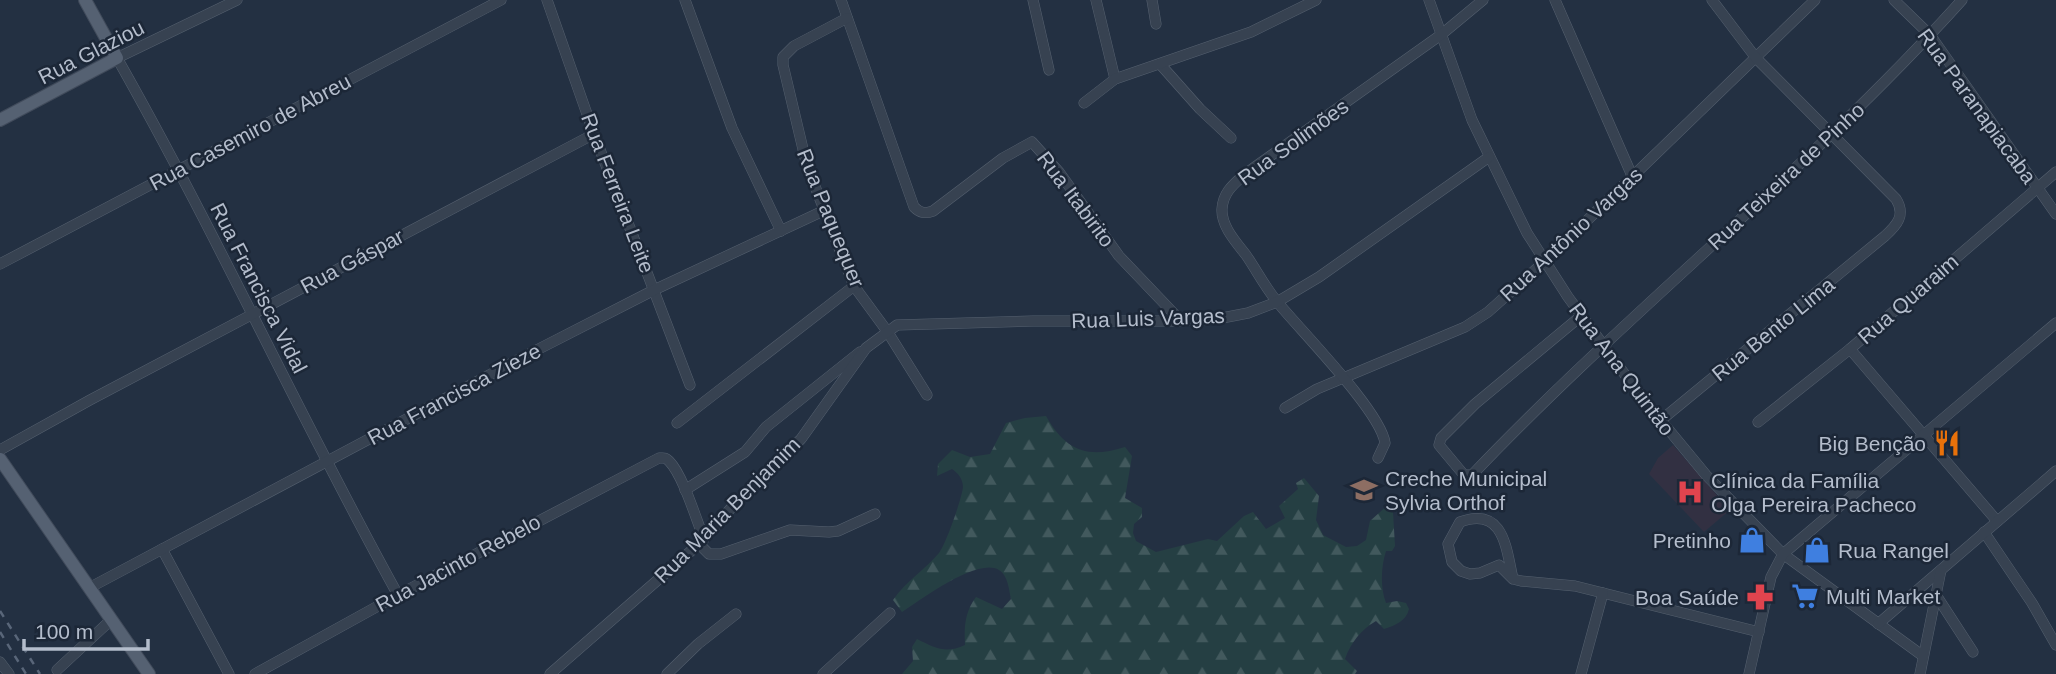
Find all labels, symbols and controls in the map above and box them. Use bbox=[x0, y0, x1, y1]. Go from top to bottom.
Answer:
street label: Rua Glaziou bbox=[34, 16, 148, 88]
street label: Rua Paranapiacaba bbox=[1913, 24, 2041, 188]
street label: Rua Casemiro de Abreu bbox=[146, 69, 354, 195]
street label: Rua Solimões bbox=[1233, 94, 1353, 190]
street label: Rua Teixeira de Pinho bbox=[1703, 98, 1869, 254]
street label: Rua Ferreira Leite bbox=[577, 110, 659, 276]
street label: Rua Paquequer bbox=[793, 145, 869, 291]
street label: Rua Itabirito bbox=[1033, 147, 1119, 251]
street label: Rua Antônio Vargas bbox=[1495, 162, 1647, 306]
street label: Rua Francisca Vidal bbox=[206, 199, 312, 377]
street label: Rua Gáspar bbox=[297, 224, 407, 298]
street label: Rua Quaraim bbox=[1853, 249, 1963, 349]
street label: Rua Bento Lima bbox=[1707, 272, 1839, 385]
street label: Rua Ana Quintão bbox=[1565, 298, 1679, 440]
street label: Rua Luis Vargas bbox=[1071, 304, 1225, 332]
street label: Rua Francisca Zieze bbox=[364, 339, 544, 449]
restaurant icon: Big Benção bbox=[1932, 428, 1962, 458]
place label: Big Benção bbox=[1819, 432, 1926, 455]
street label: Rua Maria Benjamim bbox=[650, 433, 804, 587]
place label: Creche Municipal Sylvia Orthof bbox=[1385, 467, 1547, 514]
place label: Clínica da Família Olga Pereira Pacheco bbox=[1711, 469, 1916, 516]
school or university icon: Creche Municipal Sylvia Orthof bbox=[1349, 475, 1379, 505]
hospital icon: Clínica da Família Olga Pereira Pacheco bbox=[1675, 477, 1705, 507]
street label: Rua Jacinto Rebelo bbox=[372, 510, 544, 616]
shop icon: Pretinho bbox=[1737, 525, 1767, 555]
place label: Pretinho bbox=[1653, 529, 1731, 552]
shop icon: Rua Rangel bbox=[1802, 535, 1832, 565]
place label: Rua Rangel bbox=[1838, 539, 1949, 562]
supermarket icon: Multi Market bbox=[1790, 581, 1820, 611]
pharmacy icon: Boa Saúde bbox=[1745, 582, 1775, 612]
place label: Multi Market bbox=[1826, 585, 1941, 608]
place label: Boa Saúde bbox=[1635, 586, 1739, 609]
scale bar bbox=[24, 608, 149, 652]
text: 100 m bbox=[35, 620, 93, 643]

